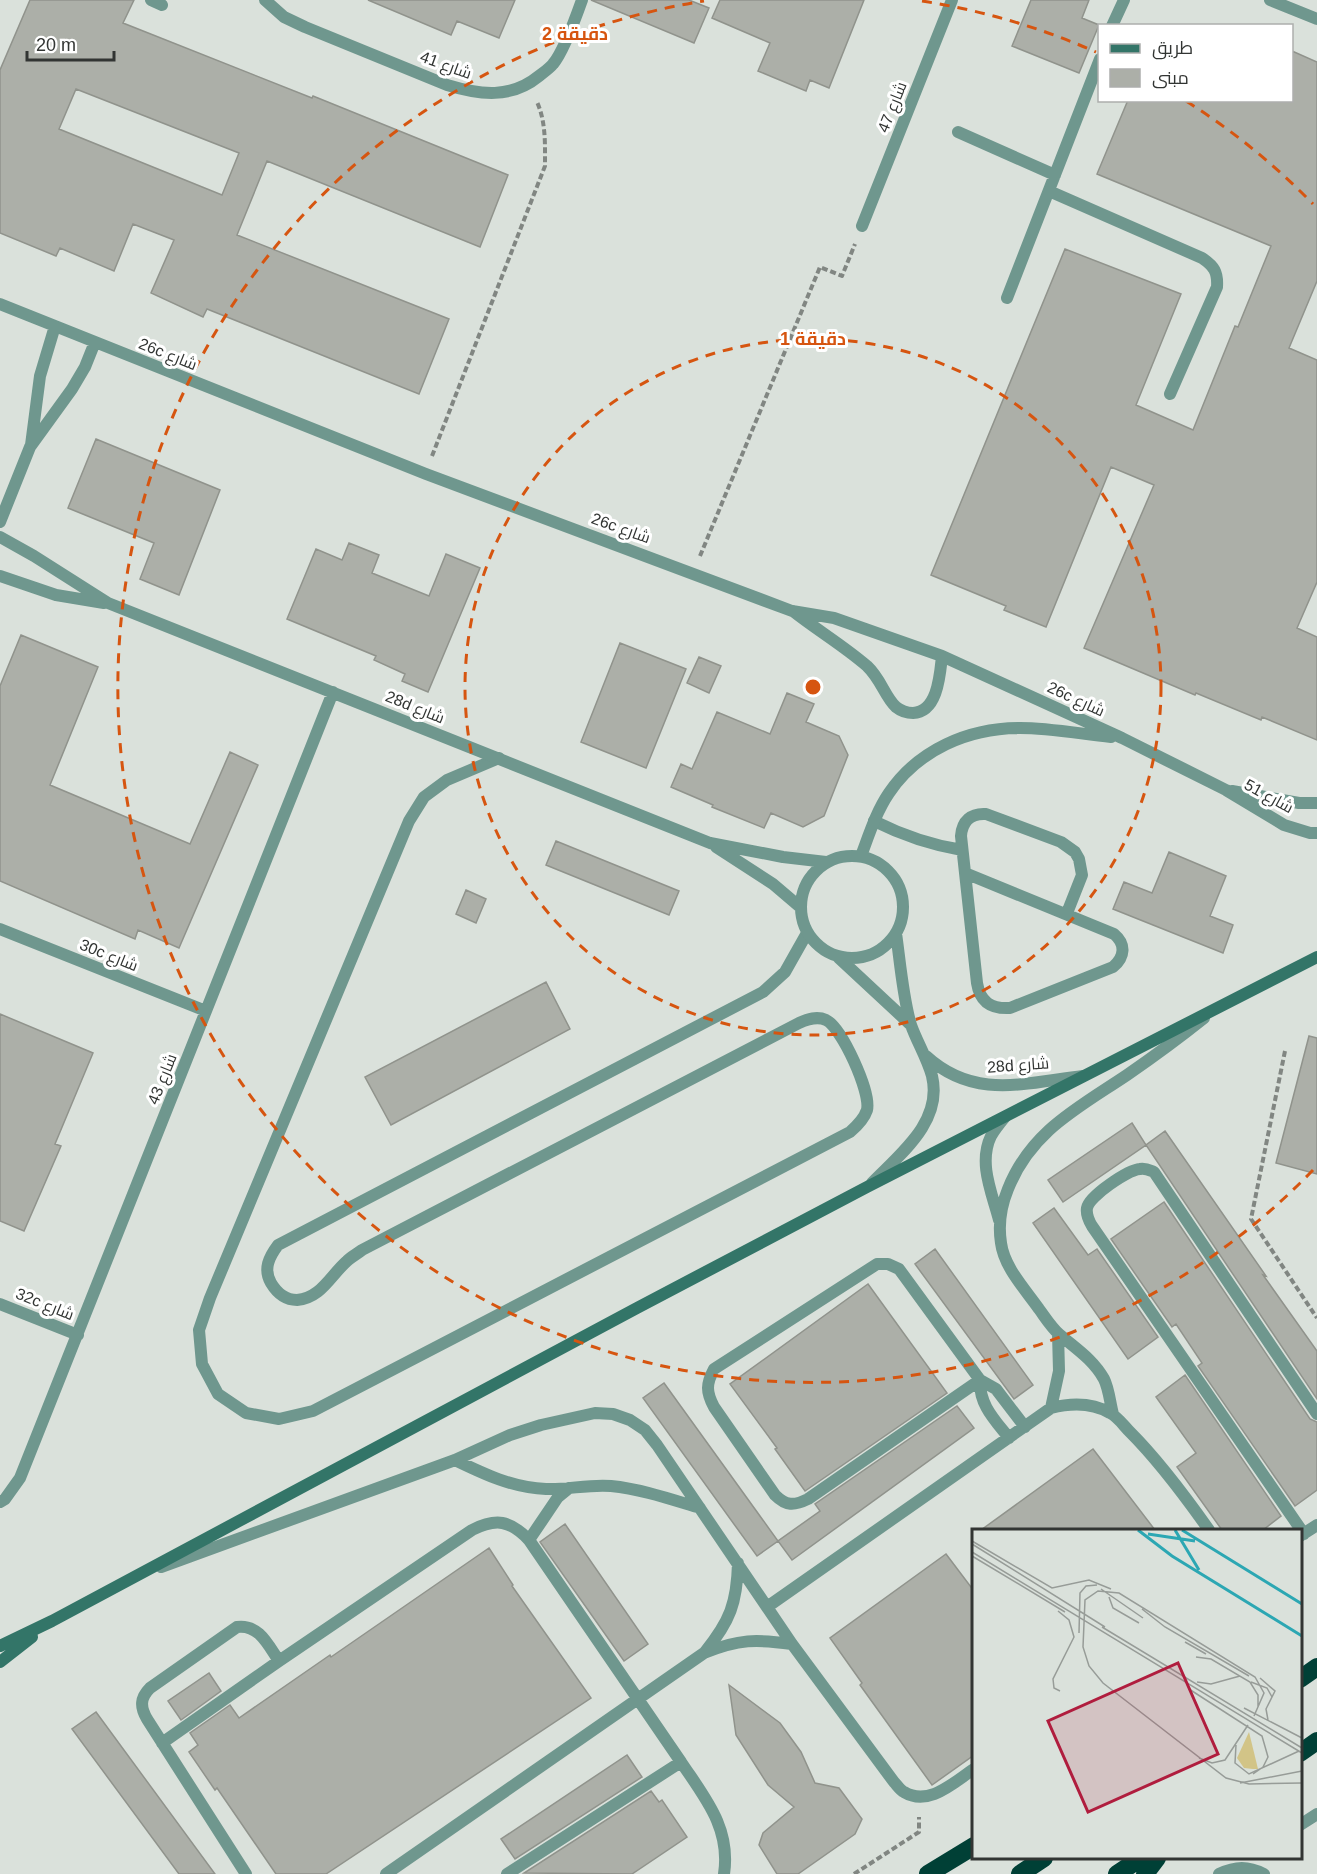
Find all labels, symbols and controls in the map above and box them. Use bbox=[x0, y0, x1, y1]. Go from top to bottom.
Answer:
scale bar bbox=[27, 24, 114, 62]
text: 2 دقيقة bbox=[542, 24, 608, 44]
legend bbox=[1098, 24, 1293, 102]
text: 20 m bbox=[36, 35, 76, 55]
text: طريق bbox=[1152, 38, 1193, 60]
street label: شارع 41 bbox=[417, 48, 474, 85]
text: مبنى bbox=[1152, 68, 1189, 89]
street label: شارع 47 bbox=[874, 79, 913, 136]
text: 1 دقيقة bbox=[780, 329, 846, 349]
street label: 26c شارع bbox=[135, 335, 200, 376]
street label: 26c شارع bbox=[588, 510, 653, 549]
centre of rings bbox=[803, 677, 823, 697]
street label: 26c شارع bbox=[1043, 678, 1107, 722]
street label: 28d شارع bbox=[382, 687, 447, 729]
street label: شارع 51 bbox=[1240, 776, 1296, 819]
street label: 30c شارع bbox=[76, 936, 141, 977]
street label: شارع 43 bbox=[144, 1051, 183, 1108]
street label: 28d شارع bbox=[986, 1054, 1050, 1079]
street label: 32c شارع bbox=[12, 1285, 77, 1326]
inset map bbox=[972, 1529, 1302, 1859]

